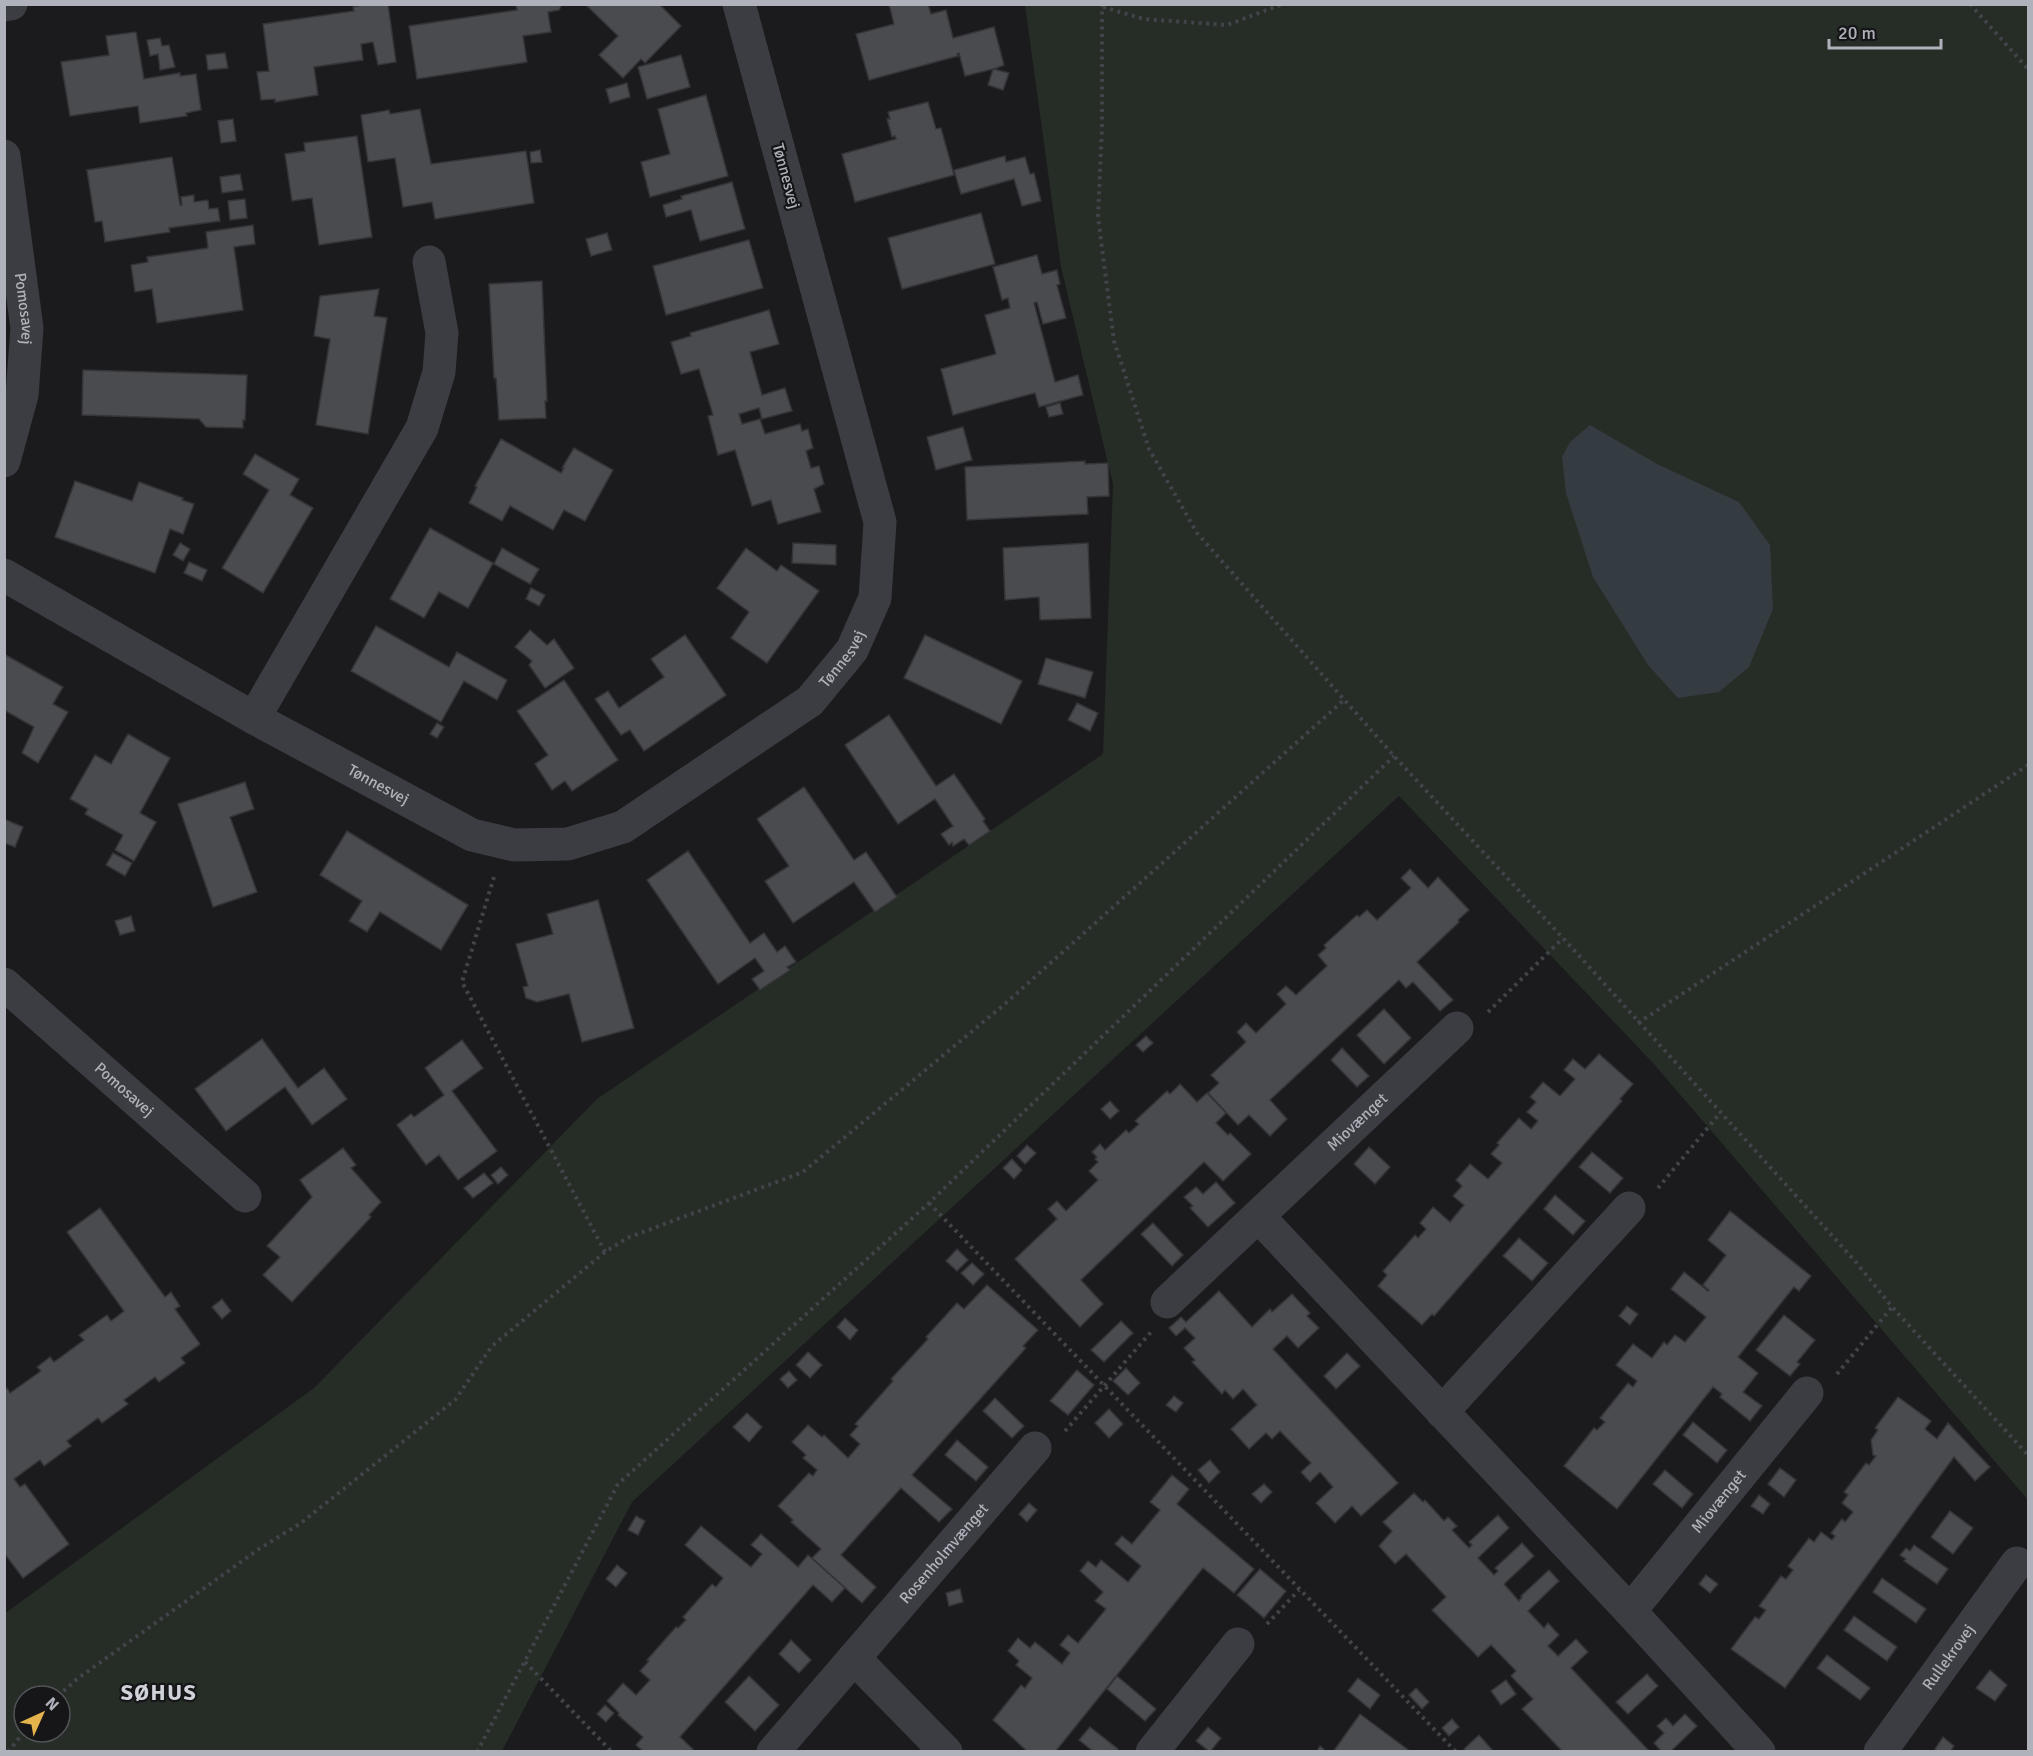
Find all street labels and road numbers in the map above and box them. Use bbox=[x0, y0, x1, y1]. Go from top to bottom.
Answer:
street label: Tønnesvej bbox=[768, 141, 804, 211]
street label: Pomosavej bbox=[10, 271, 37, 345]
street label: Tønnesvej bbox=[815, 627, 870, 692]
street label: Tønnesvej bbox=[344, 760, 412, 809]
street label: Pomosavej bbox=[90, 1058, 158, 1121]
street label: Miovænget bbox=[1323, 1088, 1392, 1155]
street label: Miovænget bbox=[1687, 1465, 1751, 1537]
street label: Rosenholmvænget bbox=[895, 1499, 993, 1608]
street label: Rullekrovej bbox=[1918, 1620, 1979, 1694]

